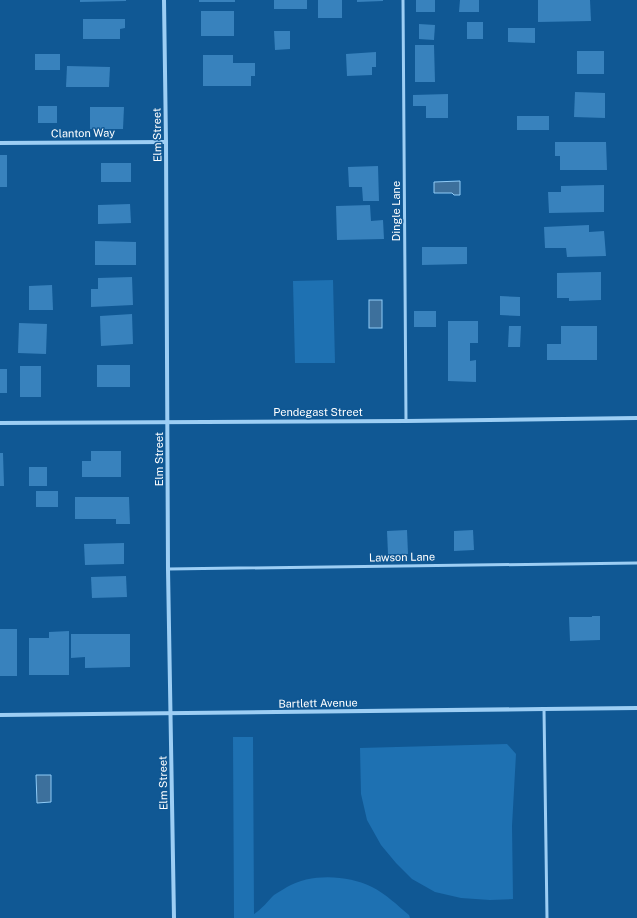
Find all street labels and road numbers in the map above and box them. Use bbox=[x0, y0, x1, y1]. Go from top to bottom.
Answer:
street label: Elm Street bbox=[151, 108, 163, 162]
street label: Clanton Way bbox=[51, 126, 115, 140]
street label: Dingle Lane bbox=[390, 181, 402, 241]
street label: Pendegast Street bbox=[273, 406, 363, 418]
street label: Elm Street bbox=[153, 432, 165, 486]
street label: Lawson Lane bbox=[369, 550, 435, 564]
street label: Bartlett Avenue bbox=[278, 696, 358, 710]
street label: Elm Street bbox=[157, 756, 169, 810]

